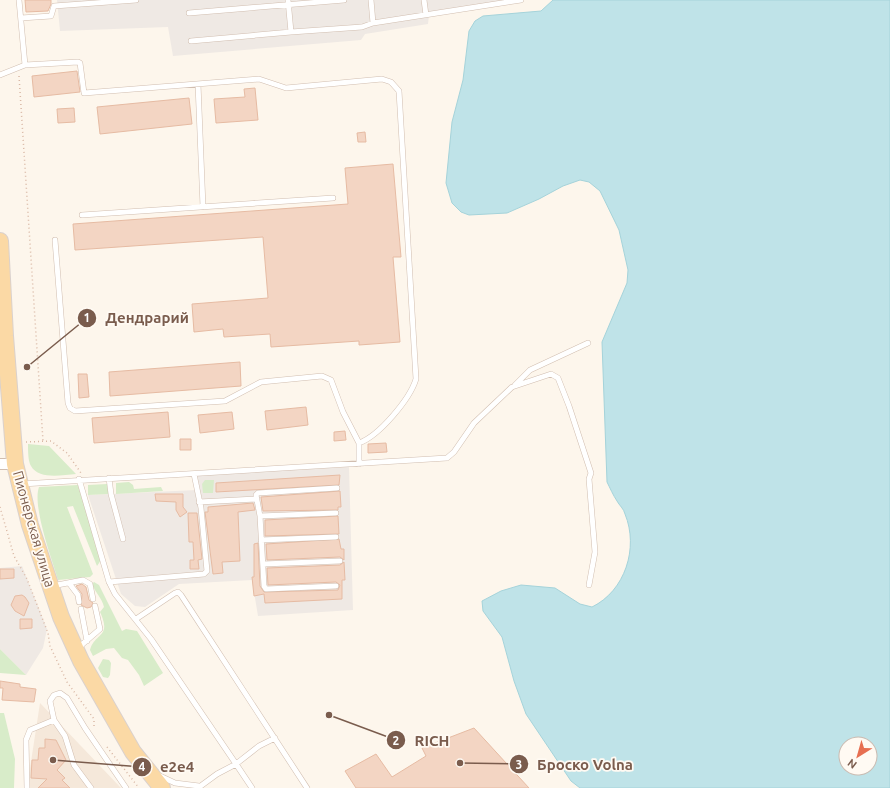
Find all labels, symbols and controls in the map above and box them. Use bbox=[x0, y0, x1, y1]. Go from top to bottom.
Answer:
callout: Дендрарий bbox=[77, 305, 196, 332]
text: Дендрарий bbox=[105, 309, 189, 326]
text: 1 bbox=[84, 311, 90, 324]
street label: Пионерская улица bbox=[10, 469, 58, 589]
callout: RICH bbox=[386, 727, 457, 754]
text: RICH bbox=[415, 732, 449, 749]
text: 2 bbox=[393, 734, 400, 747]
north arrow bbox=[838, 736, 878, 776]
callout: Броско Volna bbox=[509, 751, 641, 778]
callout: е2е4 bbox=[132, 754, 202, 781]
text: Броско Volna bbox=[537, 756, 633, 773]
text: N bbox=[845, 757, 859, 771]
text: е2е4 bbox=[160, 758, 194, 775]
text: 3 bbox=[516, 758, 522, 771]
text: 4 bbox=[139, 760, 146, 773]

